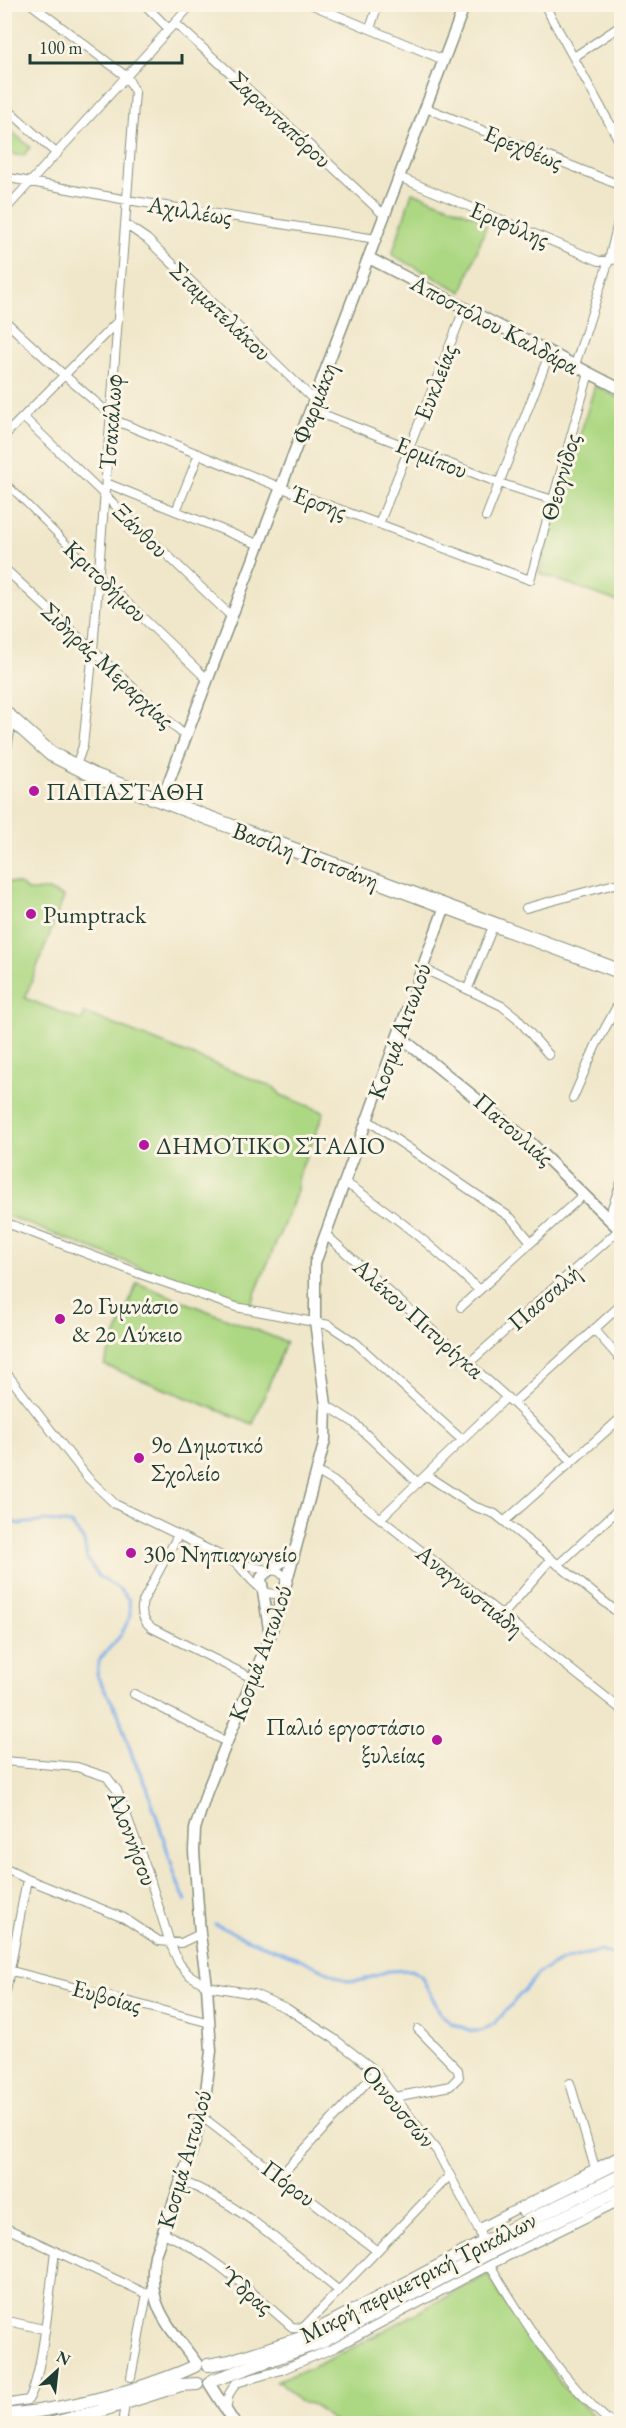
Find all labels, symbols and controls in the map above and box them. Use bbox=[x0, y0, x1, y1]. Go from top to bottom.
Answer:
scale bar bbox=[30, 27, 182, 65]
text: 100 m bbox=[39, 36, 83, 59]
street label: Σαρανταπόρου bbox=[223, 64, 339, 174]
street label: Ερεχθέως bbox=[480, 117, 568, 177]
street label: Αχιλλέως bbox=[145, 188, 234, 232]
street label: Εριφύλης bbox=[466, 193, 554, 255]
street label: Σταματελάκου bbox=[163, 255, 279, 367]
street label: Αποστόλου Καλδάρα bbox=[405, 266, 585, 381]
street label: Ευκλείας bbox=[406, 339, 464, 425]
street label: Φαρμάκη bbox=[284, 358, 344, 448]
street label: Τσακάλωφ bbox=[91, 373, 129, 471]
street label: Ερμίπου bbox=[391, 429, 473, 485]
street label: Θεογνίδος bbox=[533, 430, 587, 524]
street label: Έρσης bbox=[286, 478, 352, 526]
street label: Ξάνθου bbox=[106, 496, 176, 564]
street label: Κριτοδήμου bbox=[57, 533, 155, 629]
street label: Σιδηράς Μεραρχίας bbox=[35, 595, 181, 735]
place label: ΠΑΠΑΣΤΑΘΗ bbox=[46, 776, 204, 807]
marker: ΠΑΠΑΣΤΑΘΗ bbox=[27, 784, 41, 798]
street label: Βασίλη Τσιτσάνη bbox=[229, 814, 383, 896]
place label: Pumptrack bbox=[43, 899, 147, 930]
marker: Pumptrack bbox=[24, 907, 38, 921]
street label: Κοσμά Αιτωλού bbox=[360, 959, 438, 1103]
street label: Πατουλιάς bbox=[467, 1086, 561, 1172]
place label: ΔΗΜΟΤΙΚΟ ΣΤΑΔΙΟ bbox=[156, 1130, 385, 1161]
marker: ΔΗΜΟΤΙΚΟ ΣΤΑΔΙΟ bbox=[137, 1138, 151, 1152]
street label: Αλέκου Πιτυρίγκα bbox=[346, 1250, 491, 1385]
street label: Πασσαλή bbox=[501, 1257, 587, 1337]
place label: 2ο Γυμνάσιο & 2ο Λύκειο bbox=[72, 1290, 182, 1349]
marker: 2ο Γυμνάσιο & 2ο Λύκειο bbox=[53, 1312, 67, 1326]
place label: 9ο Δημοτικό Σχολείο bbox=[151, 1429, 263, 1488]
marker: 9ο Δημοτικό Σχολείο bbox=[132, 1451, 146, 1465]
street label: Αναγνωστιάδη bbox=[409, 1537, 530, 1643]
place label: 30ο Νηπιαγωγείο bbox=[143, 1538, 297, 1569]
marker: 30ο Νηπιαγωγείο bbox=[124, 1546, 138, 1560]
street label: Κοσμά Αιτωλού bbox=[221, 1581, 299, 1725]
place label: Παλιό εργοστάσιο ξυλείας bbox=[266, 1711, 425, 1770]
marker: Παλιό εργοστάσιο ξυλείας bbox=[430, 1733, 444, 1747]
street label: Αλοννήσου bbox=[100, 1785, 165, 1890]
street label: Ευβοίας bbox=[69, 1972, 145, 2020]
street label: Οινουσσών bbox=[355, 2058, 443, 2154]
street label: Κοσμά Αιτωλού bbox=[149, 2086, 219, 2232]
street label: Πόρου bbox=[256, 2153, 322, 2213]
street label: Μικρή περιμετρική Τρικάλων bbox=[295, 2204, 541, 2350]
street label: Ύδρας bbox=[213, 2258, 280, 2321]
north arrow bbox=[27, 2341, 87, 2401]
text: N bbox=[53, 2346, 74, 2370]

